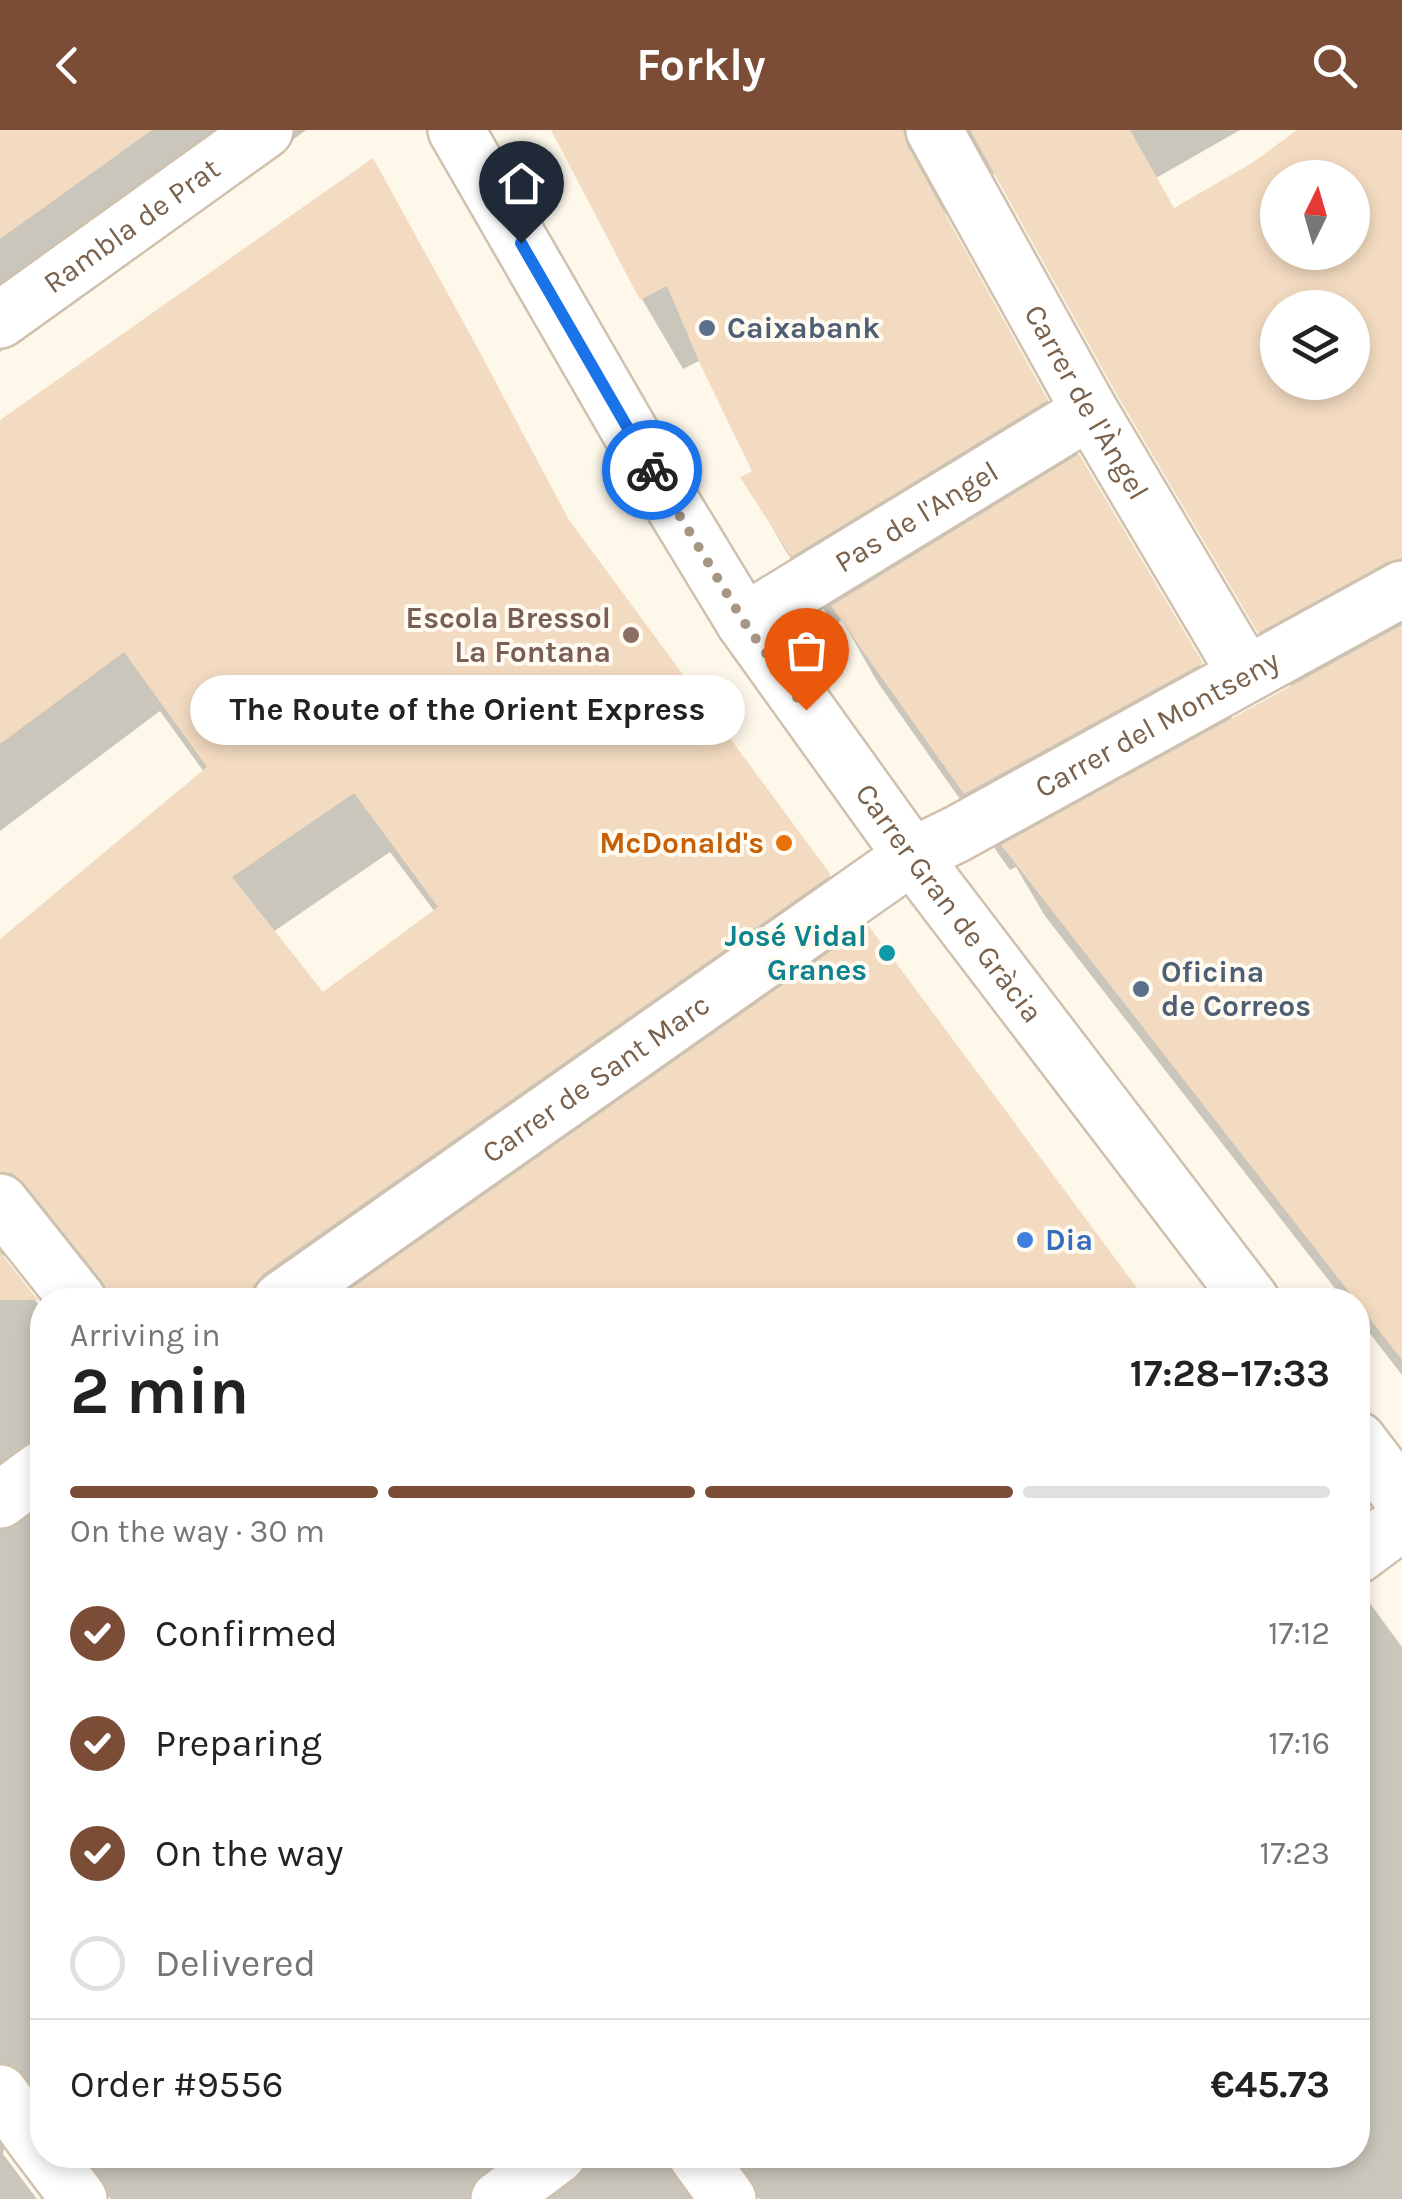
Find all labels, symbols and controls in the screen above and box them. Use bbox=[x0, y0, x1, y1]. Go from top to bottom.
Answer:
icon: back bbox=[40, 38, 95, 93]
icon: search bbox=[1307, 38, 1362, 93]
text: Forkly bbox=[636, 39, 766, 91]
pin bbox=[479, 141, 564, 244]
street label: Rambla de Prat bbox=[36, 150, 227, 301]
icon: home bbox=[494, 156, 549, 211]
north arrow bbox=[1260, 160, 1370, 270]
map controls bbox=[1260, 160, 1370, 400]
button: layers bbox=[1260, 290, 1370, 400]
street label: Carrer de l'Àngel bbox=[1017, 298, 1157, 506]
place label: Caixabank bbox=[727, 310, 880, 346]
marker: Caixabank bbox=[696, 317, 718, 339]
courier bbox=[602, 420, 702, 520]
icon: bike bbox=[625, 443, 680, 498]
street label: Pas de l'Angel bbox=[828, 453, 1005, 580]
place label: Escola Bressol La Fontana bbox=[406, 600, 611, 670]
pin bbox=[764, 608, 849, 711]
icon: bag bbox=[779, 623, 834, 678]
marker: Escola Bressol La Fontana bbox=[620, 624, 642, 646]
street label: Carrer del Montseny bbox=[1029, 642, 1285, 806]
callout: The Route of the Orient Express bbox=[191, 675, 746, 745]
text: The Route of the Orient Express bbox=[230, 691, 705, 728]
street label: Carrer Gran de Gràcia bbox=[848, 776, 1051, 1030]
place label: McDonald's bbox=[599, 825, 764, 861]
marker: McDonald's bbox=[773, 832, 795, 854]
place label: José Vidal Granes bbox=[724, 918, 867, 988]
marker: José Vidal Granes bbox=[876, 942, 898, 964]
place label: Oficina de Correos bbox=[1161, 954, 1311, 1024]
marker: Oficina de Correos bbox=[1130, 978, 1152, 1000]
street label: Carrer de Sant Marc bbox=[475, 986, 717, 1171]
place label: Dia bbox=[1045, 1222, 1093, 1258]
marker: Dia bbox=[1014, 1229, 1036, 1251]
text: Arriving in bbox=[70, 1317, 221, 1354]
text: 17:28–17:33 bbox=[1130, 1351, 1330, 1396]
text: 2 min bbox=[70, 1353, 249, 1429]
text: On the way · 30 m bbox=[70, 1513, 325, 1550]
icon: check bbox=[70, 1606, 125, 1661]
text: Confirmed bbox=[155, 1611, 338, 1656]
text: 17:12 bbox=[1268, 1615, 1330, 1652]
icon: check bbox=[70, 1716, 125, 1771]
text: Preparing bbox=[155, 1721, 322, 1766]
text: 17:16 bbox=[1268, 1725, 1330, 1762]
icon: check bbox=[70, 1826, 125, 1881]
text: On the way bbox=[155, 1831, 343, 1876]
text: 17:23 bbox=[1260, 1835, 1330, 1872]
text: Delivered bbox=[155, 1941, 316, 1986]
text: Order #9556 bbox=[70, 2062, 284, 2107]
text: €45.73 bbox=[1210, 2062, 1330, 2107]

